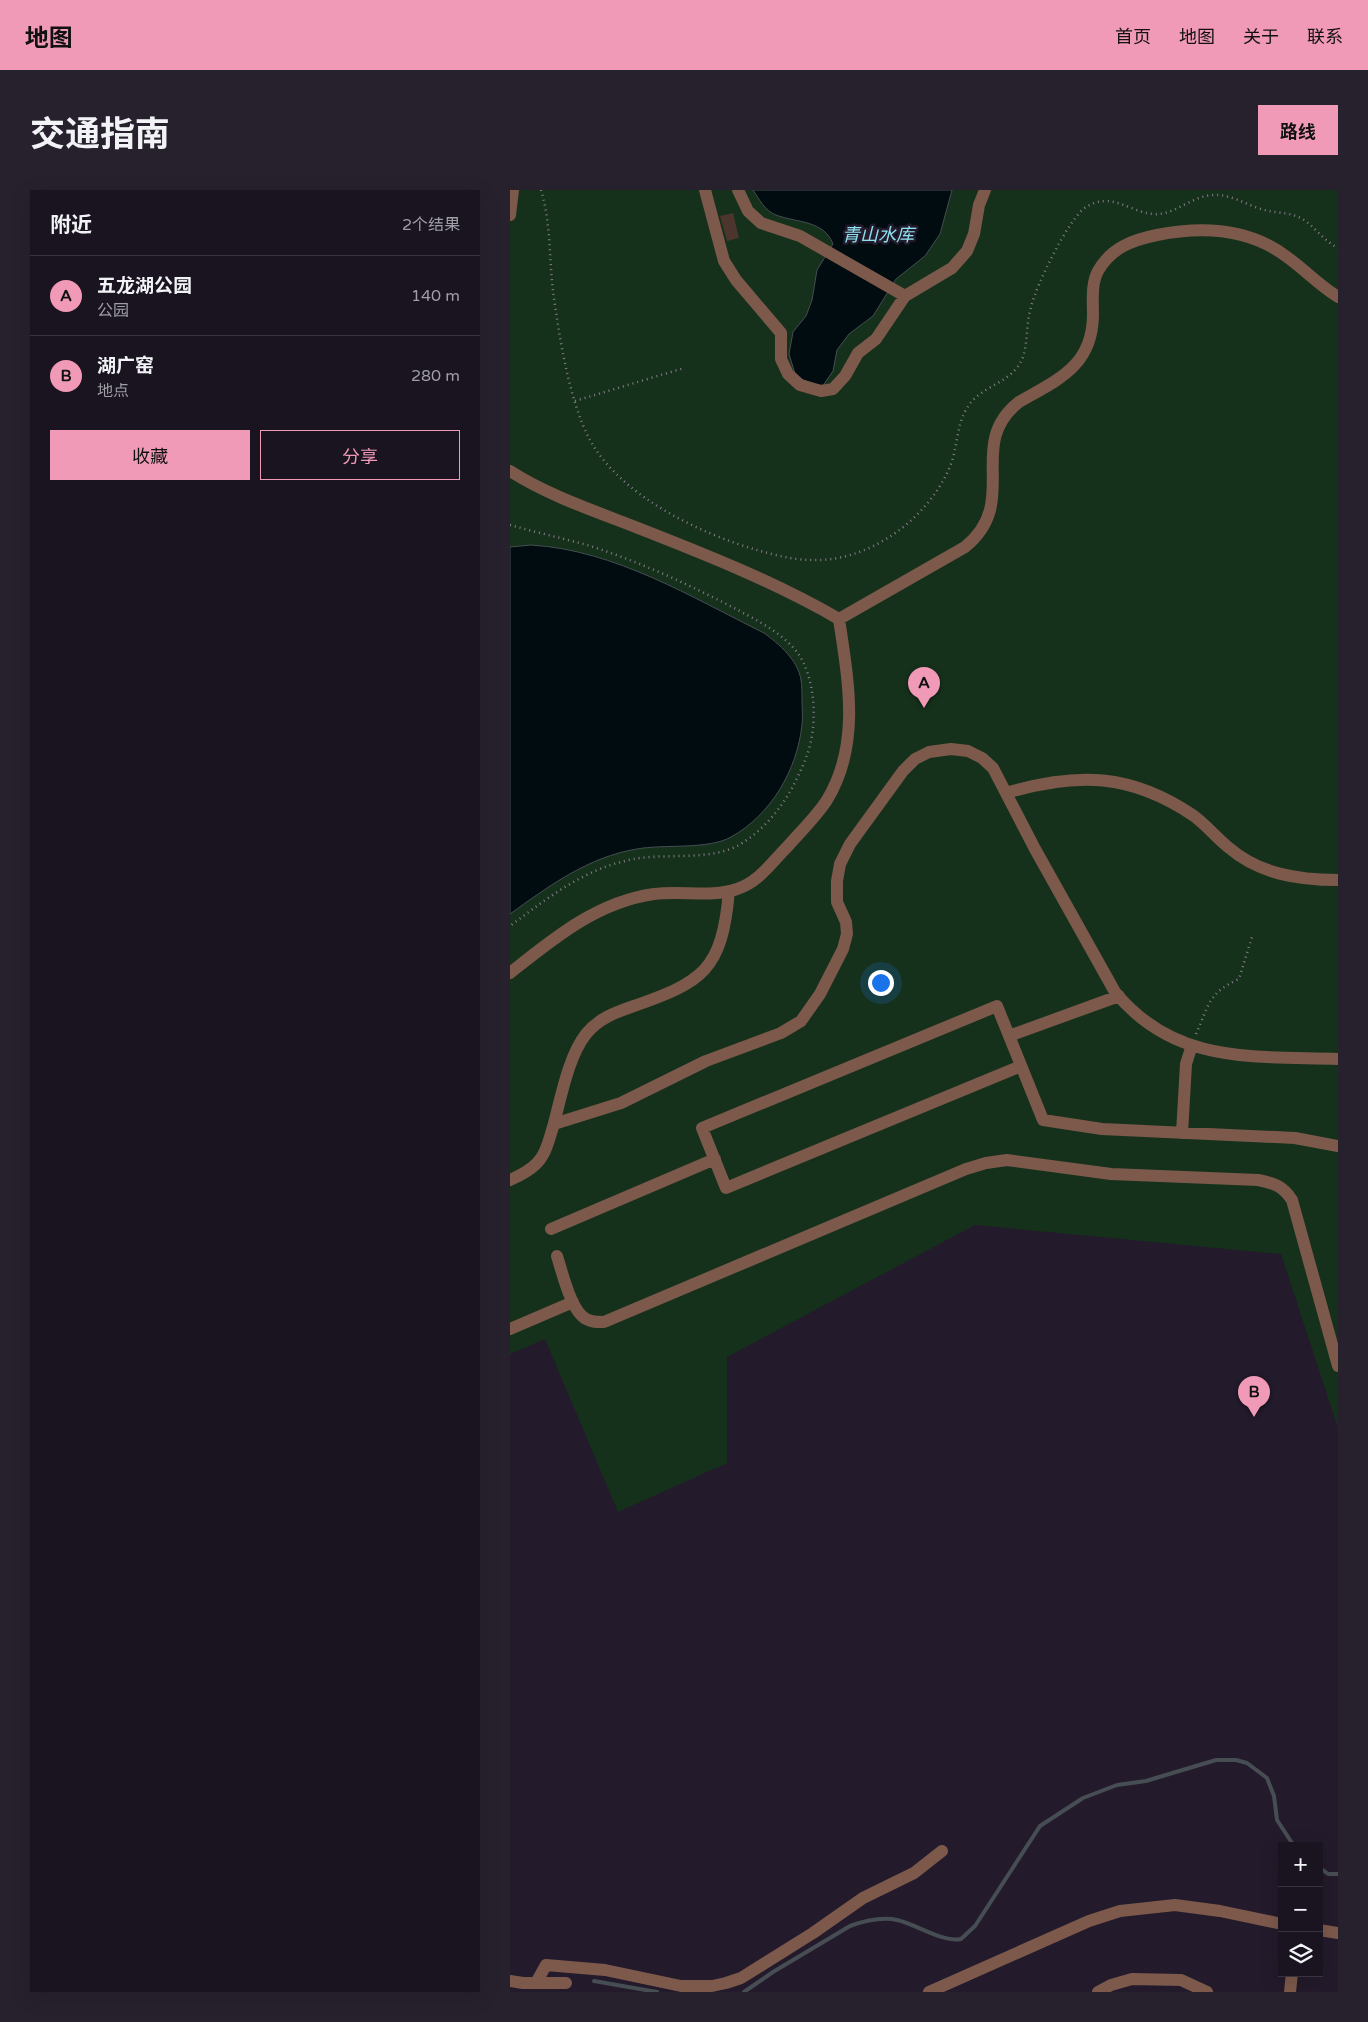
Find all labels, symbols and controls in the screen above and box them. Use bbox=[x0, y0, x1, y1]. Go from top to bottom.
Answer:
text: 地图 bbox=[25, 24, 73, 53]
text: 首页 bbox=[1115, 26, 1151, 48]
text: 地图 bbox=[1179, 26, 1215, 48]
text: 关于 bbox=[1243, 26, 1279, 48]
text: 联系 bbox=[1307, 26, 1343, 48]
button: 路线 bbox=[1258, 105, 1338, 155]
text: 交通指南 bbox=[30, 114, 170, 156]
text: 附近 bbox=[50, 213, 92, 238]
text: 2个结果 bbox=[402, 215, 460, 235]
water label: 青山水库 bbox=[842, 224, 917, 246]
text: 五龙湖公园 bbox=[97, 275, 192, 297]
text: A bbox=[60, 286, 72, 306]
text: 140 m bbox=[411, 286, 460, 306]
text: 公园 bbox=[97, 301, 129, 321]
text: 湖广窑 bbox=[97, 355, 154, 377]
text: B bbox=[60, 366, 72, 386]
text: 280 m bbox=[411, 366, 460, 386]
text: 地点 bbox=[97, 381, 129, 401]
button: 收藏 bbox=[50, 430, 250, 480]
button: 分享 bbox=[260, 430, 460, 480]
pin: A bbox=[908, 667, 940, 708]
your location bbox=[868, 970, 894, 996]
pin: B bbox=[1238, 1376, 1270, 1417]
map controls bbox=[1278, 1842, 1323, 1977]
button: + bbox=[1278, 1842, 1323, 1887]
button: − bbox=[1278, 1887, 1323, 1932]
button: layers bbox=[1278, 1932, 1323, 1977]

